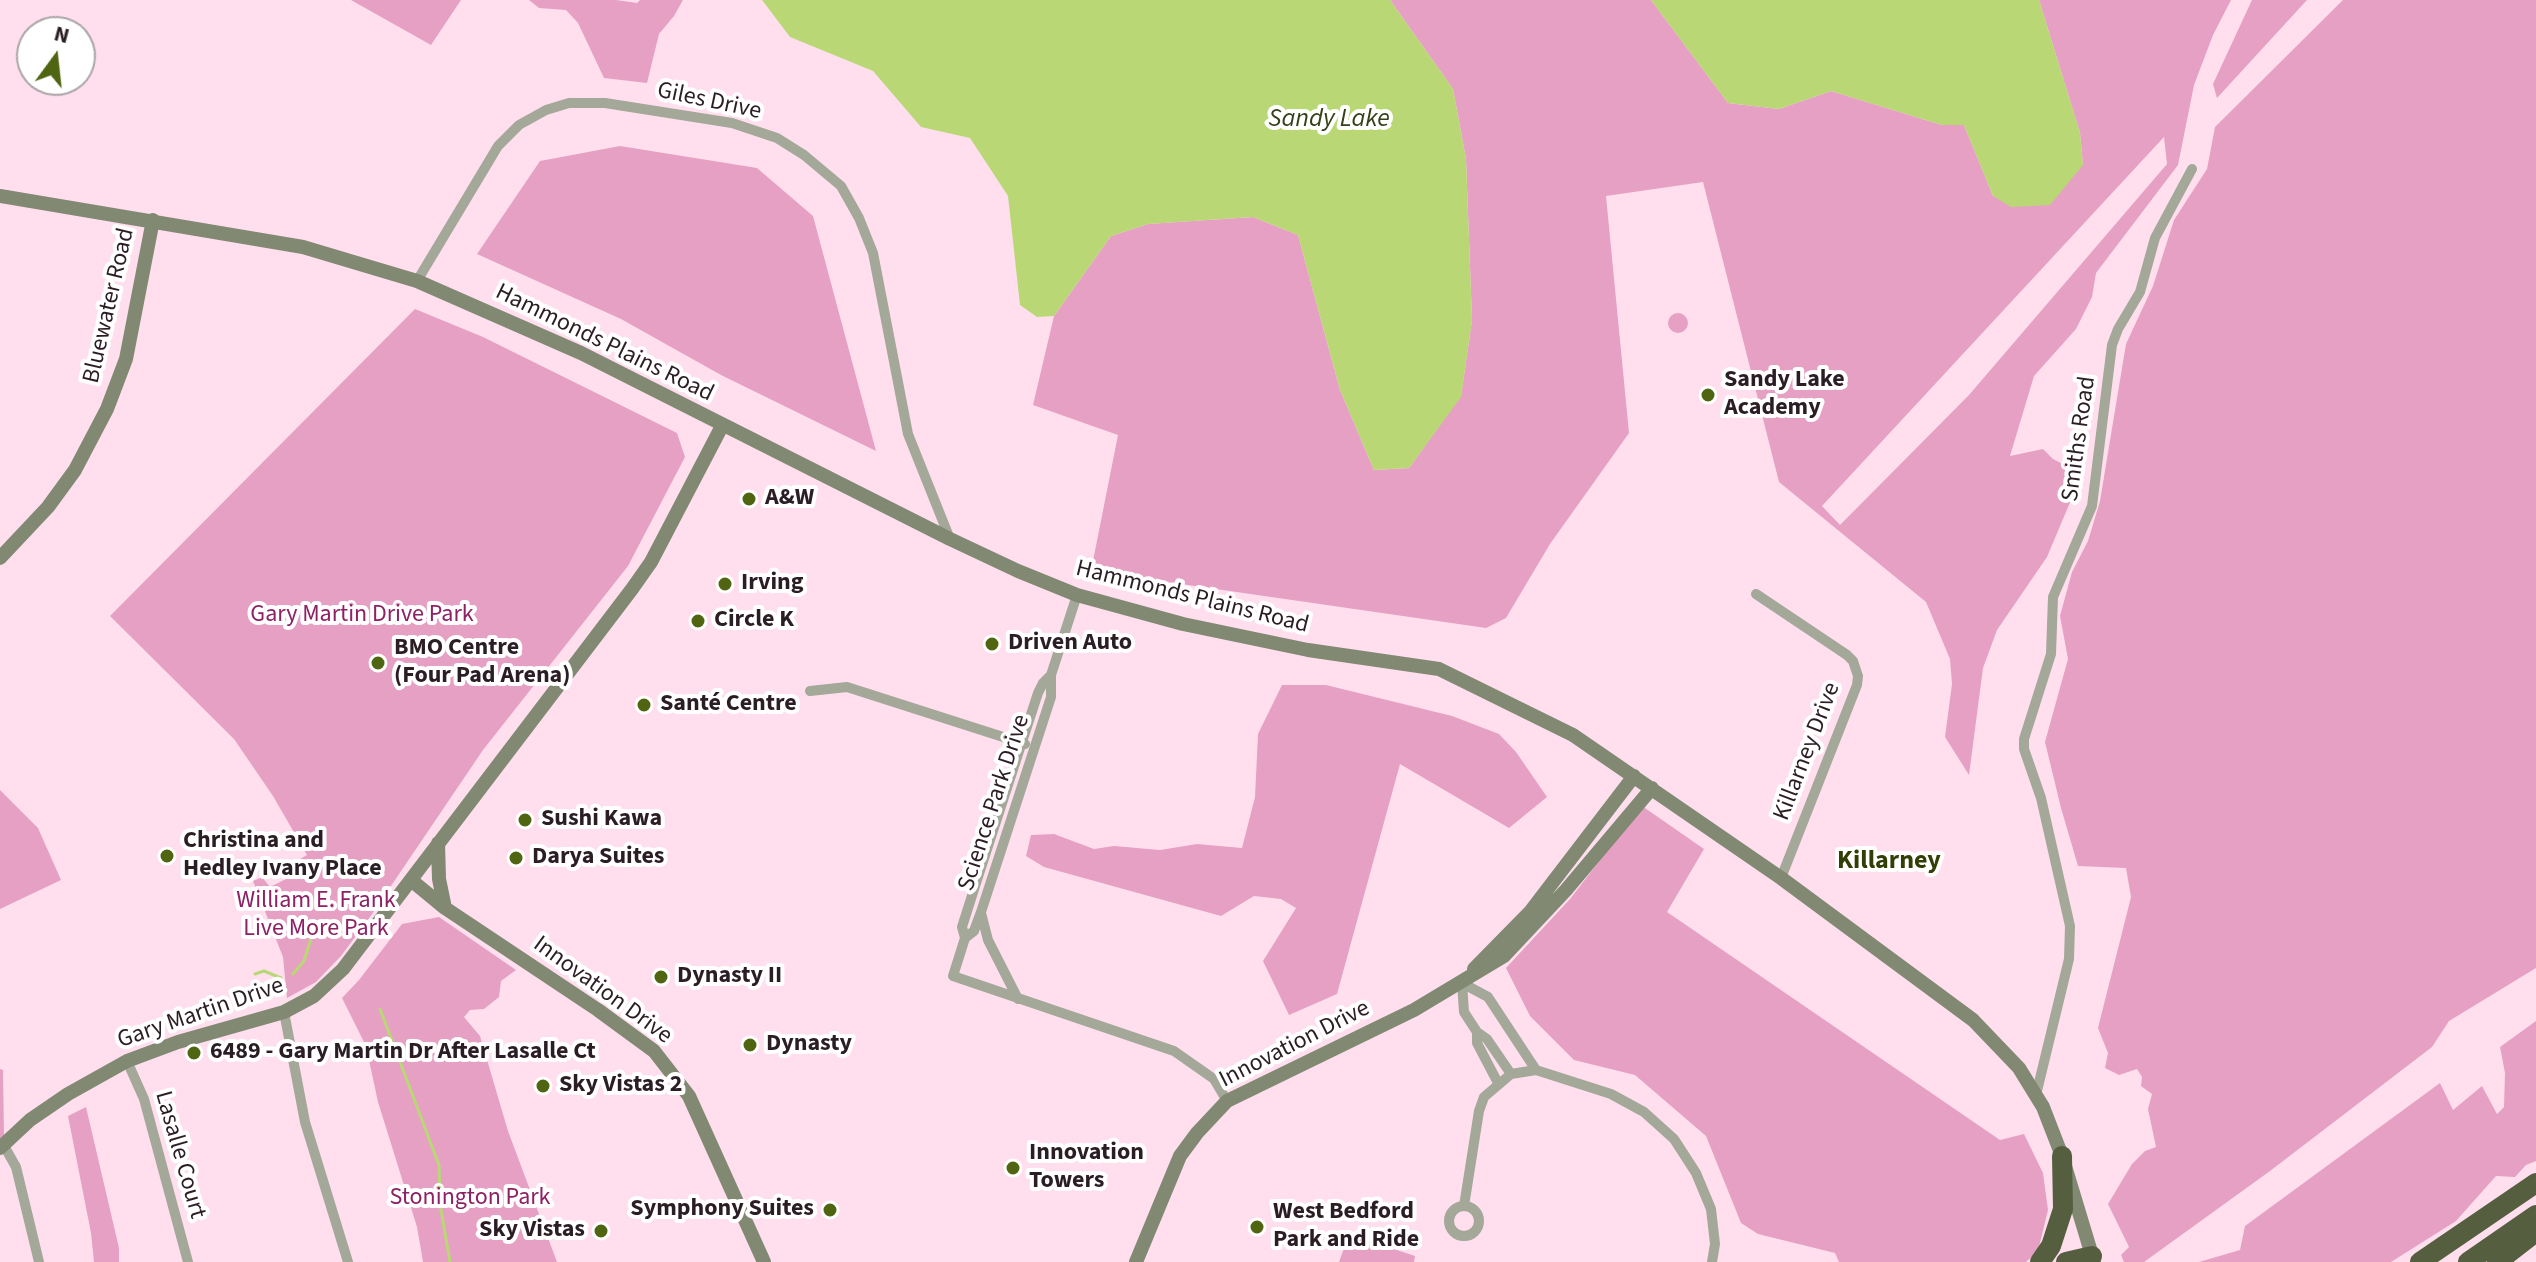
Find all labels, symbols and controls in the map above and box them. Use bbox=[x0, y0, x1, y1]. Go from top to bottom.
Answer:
north arrow bbox=[16, 16, 96, 96]
text: N bbox=[50, 17, 73, 52]
street label: Giles Drive bbox=[654, 77, 764, 127]
water label: Sandy Lake bbox=[1268, 104, 1390, 136]
street label: Bluewater Road bbox=[78, 226, 142, 386]
street label: Hammonds Plains Road bbox=[490, 279, 718, 409]
place label: Sandy Lake Academy bbox=[1724, 367, 1845, 423]
street label: Smiths Road bbox=[2057, 375, 2103, 503]
marker: Sandy Lake Academy bbox=[1699, 386, 1717, 404]
place label: A&W bbox=[765, 485, 814, 513]
marker: A&W bbox=[740, 490, 758, 508]
street label: Hammonds Plains Road bbox=[1073, 555, 1311, 641]
place label: Irving bbox=[741, 570, 804, 598]
marker: Irving bbox=[716, 575, 734, 593]
park label: Gary Martin Drive Park bbox=[250, 602, 474, 630]
place label: Circle K bbox=[714, 607, 794, 635]
marker: Circle K bbox=[689, 612, 707, 630]
place label: Driven Auto bbox=[1008, 630, 1132, 658]
place label: BMO Centre (Four Pad Arena) bbox=[394, 635, 571, 691]
marker: Driven Auto bbox=[983, 635, 1001, 653]
marker: BMO Centre (Four Pad Arena) bbox=[369, 654, 387, 672]
street label: Killarney Drive bbox=[1768, 679, 1848, 825]
place label: Santé Centre bbox=[660, 691, 797, 719]
marker: Santé Centre bbox=[635, 696, 653, 714]
street label: Science Park Drive bbox=[953, 711, 1037, 895]
place label: Sushi Kawa bbox=[541, 806, 662, 834]
marker: Sushi Kawa bbox=[516, 811, 534, 829]
place label: Christina and Hedley Ivany Place bbox=[183, 828, 382, 884]
place label: Darya Suites bbox=[532, 844, 664, 872]
district label: Killarney bbox=[1837, 846, 1941, 878]
marker: Christina and Hedley Ivany Place bbox=[158, 847, 176, 865]
marker: Darya Suites bbox=[507, 849, 525, 867]
park label: William E. Frank Live More Park bbox=[236, 888, 396, 944]
street label: Innovation Drive bbox=[527, 931, 677, 1051]
place label: Dynasty II bbox=[677, 963, 782, 991]
marker: Dynasty II bbox=[652, 968, 670, 986]
street label: Gary Martin Drive bbox=[114, 972, 288, 1056]
street label: Innovation Drive bbox=[1215, 995, 1375, 1095]
place label: Dynasty bbox=[766, 1031, 852, 1059]
marker: Dynasty bbox=[741, 1036, 759, 1054]
place label: 6489 - Gary Martin Dr After Lasalle Ct bbox=[210, 1039, 596, 1067]
marker: 6489 - Gary Martin Dr After Lasalle Ct bbox=[185, 1044, 203, 1062]
place label: Sky Vistas 2 bbox=[559, 1072, 682, 1100]
marker: Sky Vistas 2 bbox=[534, 1077, 552, 1095]
street label: Lasalle Court bbox=[147, 1088, 211, 1222]
place label: Innovation Towers bbox=[1029, 1140, 1144, 1196]
marker: Innovation Towers bbox=[1004, 1159, 1022, 1177]
park label: Stonington Park bbox=[390, 1185, 550, 1213]
place label: Symphony Suites bbox=[630, 1196, 814, 1224]
place label: West Bedford Park and Ride bbox=[1273, 1199, 1419, 1255]
marker: Symphony Suites bbox=[821, 1201, 839, 1219]
place label: Sky Vistas bbox=[479, 1217, 585, 1245]
marker: West Bedford Park and Ride bbox=[1248, 1218, 1266, 1236]
marker: Sky Vistas bbox=[592, 1222, 610, 1240]

